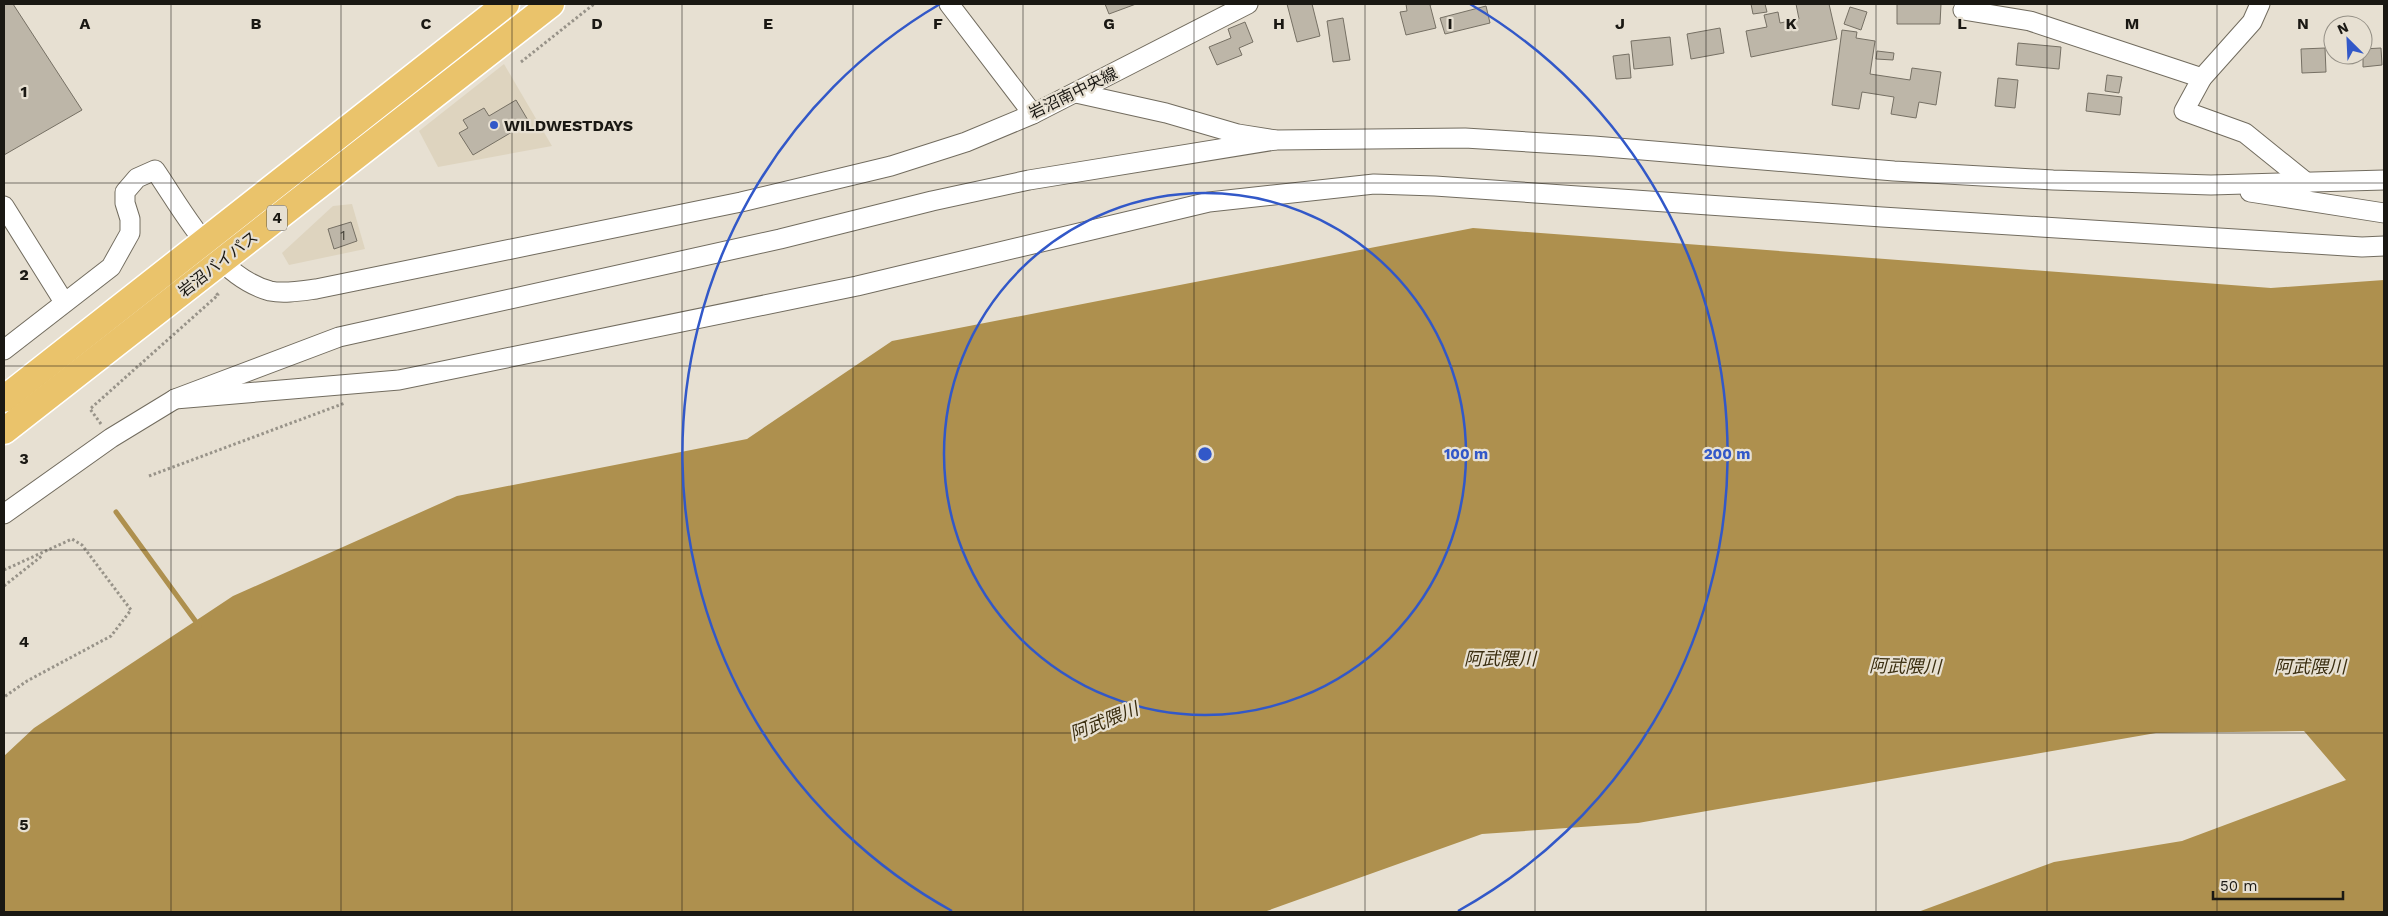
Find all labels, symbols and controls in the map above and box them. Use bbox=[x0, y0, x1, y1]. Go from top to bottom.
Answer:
text: A bbox=[80, 14, 91, 33]
text: B bbox=[251, 14, 262, 33]
text: C bbox=[421, 14, 432, 33]
text: D bbox=[591, 14, 603, 33]
text: E bbox=[763, 14, 773, 33]
text: F bbox=[933, 14, 943, 33]
text: G bbox=[1103, 14, 1115, 33]
text: H bbox=[1273, 14, 1285, 33]
text: I bbox=[1447, 14, 1453, 33]
text: J bbox=[1615, 14, 1625, 33]
text: K bbox=[1785, 14, 1797, 33]
text: L bbox=[1957, 14, 1967, 33]
text: M bbox=[2125, 14, 2139, 33]
text: N bbox=[2297, 14, 2309, 33]
north arrow bbox=[2323, 15, 2373, 65]
text: N bbox=[2335, 19, 2351, 38]
street label: 岩沼南中央線 bbox=[1026, 63, 1120, 123]
text: 1 bbox=[21, 82, 27, 101]
place label: WILDWESTDAYS bbox=[504, 116, 633, 135]
marker: WILDWESTDAYS bbox=[488, 119, 500, 131]
road number: 4 bbox=[267, 206, 287, 230]
street label: 岩沼バイパス bbox=[174, 227, 262, 301]
house number: 1 bbox=[340, 227, 346, 243]
text: 2 bbox=[19, 265, 29, 284]
centre of rings bbox=[1196, 445, 1214, 463]
text: 100 m bbox=[1444, 445, 1488, 463]
text: 200 m bbox=[1704, 445, 1750, 463]
text: 3 bbox=[19, 449, 29, 468]
text: 4 bbox=[19, 632, 29, 651]
water label: 阿武隈川 bbox=[1464, 648, 1538, 669]
water label: 阿武隈川 bbox=[1869, 655, 1943, 677]
water label: 阿武隈川 bbox=[2274, 656, 2348, 677]
water label: 阿武隈川 bbox=[1067, 697, 1143, 744]
text: 5 bbox=[19, 815, 29, 834]
scale bar bbox=[2213, 868, 2343, 900]
text: 50 m bbox=[2220, 877, 2257, 895]

